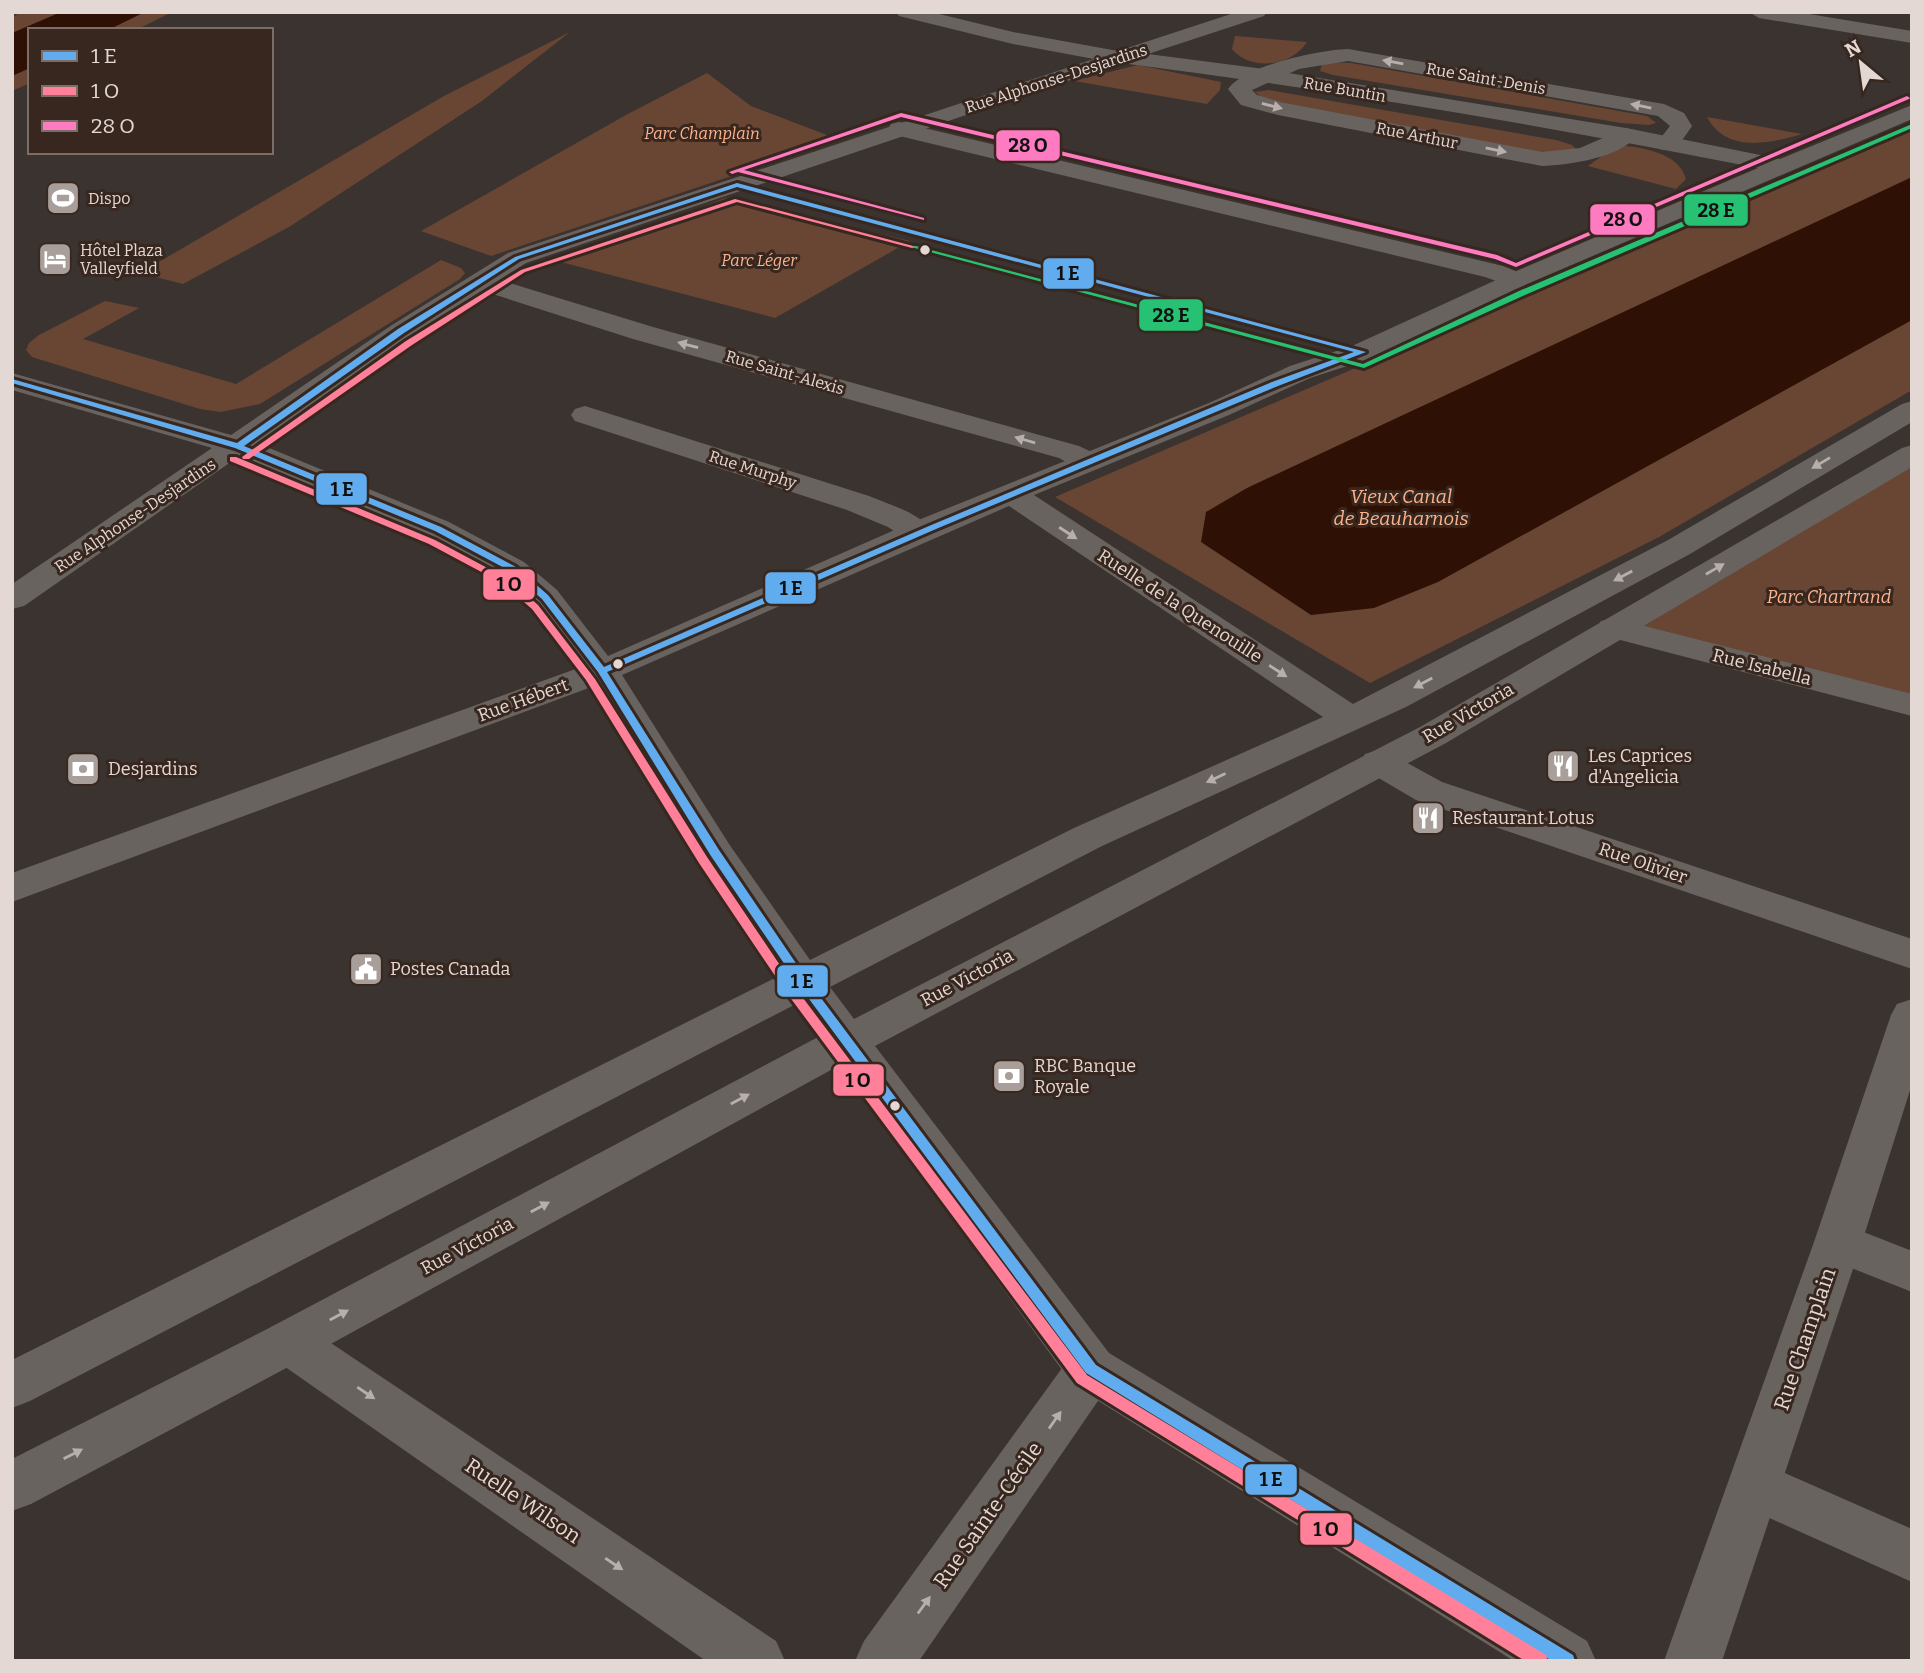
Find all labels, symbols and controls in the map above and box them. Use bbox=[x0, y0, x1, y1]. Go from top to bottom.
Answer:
legend bbox=[28, 28, 273, 154]
north arrow bbox=[1826, 28, 1896, 98]
text: N bbox=[1841, 35, 1865, 62]
street label: Rue Alphonse-Desjardins bbox=[963, 40, 1149, 117]
text: 1 E bbox=[91, 43, 117, 69]
one-way arrow bbox=[1382, 56, 1404, 67]
street label: Rue Saint-Denis bbox=[1425, 59, 1547, 98]
street label: Rue Buntin bbox=[1302, 73, 1387, 106]
text: 1 O bbox=[91, 78, 119, 104]
one-way arrow bbox=[1262, 101, 1284, 112]
one-way arrow bbox=[1630, 101, 1652, 112]
text: 28 O bbox=[91, 113, 135, 139]
street label: Rue Arthur bbox=[1374, 118, 1459, 153]
park label: Parc Champlain bbox=[644, 124, 760, 143]
line badge: 28 O bbox=[995, 129, 1061, 162]
text: 28 O bbox=[1008, 134, 1048, 157]
one-way arrow bbox=[1485, 144, 1507, 155]
sports icon: Dispo bbox=[44, 179, 82, 217]
place label: Dispo bbox=[88, 189, 130, 208]
line badge: 28 E bbox=[1683, 193, 1749, 227]
text: 28 E bbox=[1697, 199, 1735, 222]
line badge: 28 O bbox=[1589, 203, 1656, 236]
text: 28 O bbox=[1603, 208, 1643, 231]
hotel icon: Hôtel Plaza Valleyfield bbox=[36, 240, 74, 278]
place label: Hôtel Plaza Valleyfield bbox=[80, 241, 163, 278]
unlabelled marker bbox=[918, 243, 932, 257]
park label: Parc Léger bbox=[721, 251, 798, 270]
line badge: 1 E bbox=[1042, 257, 1095, 290]
text: 1 E bbox=[1056, 262, 1080, 285]
line badge: 28 E bbox=[1138, 298, 1204, 332]
text: 28 E bbox=[1152, 304, 1190, 327]
one-way arrow bbox=[677, 339, 699, 350]
street label: Rue Saint-Alexis bbox=[723, 346, 846, 399]
one-way arrow bbox=[1014, 434, 1035, 444]
street label: Rue Murphy bbox=[707, 446, 799, 493]
street label: Rue Alphonse-Desjardins bbox=[51, 454, 219, 576]
one-way arrow bbox=[1811, 456, 1830, 469]
line badge: 1 E bbox=[315, 472, 368, 506]
text: 1 E bbox=[330, 478, 354, 501]
water label: Vieux Canal de Beauharnois bbox=[1334, 485, 1468, 530]
one-way arrow bbox=[1058, 526, 1078, 539]
street label: Ruelle de la Quenouille bbox=[1094, 545, 1266, 667]
one-way arrow bbox=[1705, 563, 1724, 575]
line badge: 1 O bbox=[482, 568, 536, 601]
one-way arrow bbox=[1614, 570, 1633, 582]
line badge: 1 E bbox=[764, 571, 817, 605]
text: 1 O bbox=[496, 573, 522, 596]
text: 1 E bbox=[779, 577, 803, 600]
park label: Parc Chartrand bbox=[1767, 586, 1892, 608]
street label: Rue Isabella bbox=[1710, 644, 1814, 690]
unlabelled marker bbox=[611, 657, 625, 671]
one-way arrow bbox=[1269, 665, 1288, 678]
street label: Rue Hébert bbox=[475, 673, 572, 727]
one-way arrow bbox=[1413, 677, 1432, 689]
street label: Rue Victoria bbox=[1419, 678, 1518, 748]
place label: Les Caprices d'Angelicia bbox=[1588, 745, 1692, 788]
restaurant icon: Les Caprices d'Angelicia bbox=[1544, 747, 1582, 785]
bank icon: Desjardins bbox=[64, 750, 102, 788]
place label: Desjardins bbox=[108, 758, 198, 780]
one-way arrow bbox=[1206, 773, 1226, 784]
restaurant icon: Restaurant Lotus bbox=[1409, 799, 1447, 837]
place label: Restaurant Lotus bbox=[1452, 807, 1594, 829]
street label: Rue Olivier bbox=[1596, 838, 1690, 888]
street label: Rue Victoria bbox=[917, 944, 1017, 1012]
public building icon: Postes Canada bbox=[347, 950, 385, 988]
place label: Postes Canada bbox=[390, 958, 510, 980]
line badge: 1 E bbox=[776, 964, 829, 998]
text: 1 E bbox=[790, 970, 814, 993]
place label: RBC Banque Royale bbox=[1034, 1055, 1136, 1098]
bank icon: RBC Banque Royale bbox=[990, 1057, 1028, 1095]
line badge: 1 O bbox=[832, 1063, 885, 1097]
text: 1 O bbox=[845, 1069, 871, 1092]
one-way arrow bbox=[730, 1093, 750, 1105]
unlabelled marker bbox=[888, 1099, 902, 1113]
one-way arrow bbox=[530, 1201, 550, 1213]
street label: Rue Victoria bbox=[417, 1212, 517, 1280]
street label: Rue Champlain bbox=[1768, 1264, 1842, 1414]
one-way arrow bbox=[330, 1309, 349, 1321]
one-way arrow bbox=[356, 1387, 376, 1400]
one-way arrow bbox=[1048, 1410, 1061, 1429]
street label: Rue Sainte-Cécile bbox=[928, 1437, 1048, 1593]
one-way arrow bbox=[63, 1449, 83, 1460]
street label: Ruelle Wilson bbox=[460, 1453, 586, 1549]
line badge: 1 E bbox=[1244, 1463, 1298, 1496]
text: 1 E bbox=[1259, 1468, 1283, 1491]
line badge: 1 O bbox=[1299, 1512, 1353, 1546]
text: 1 O bbox=[1313, 1518, 1339, 1541]
one-way arrow bbox=[604, 1557, 624, 1570]
one-way arrow bbox=[916, 1596, 930, 1614]

